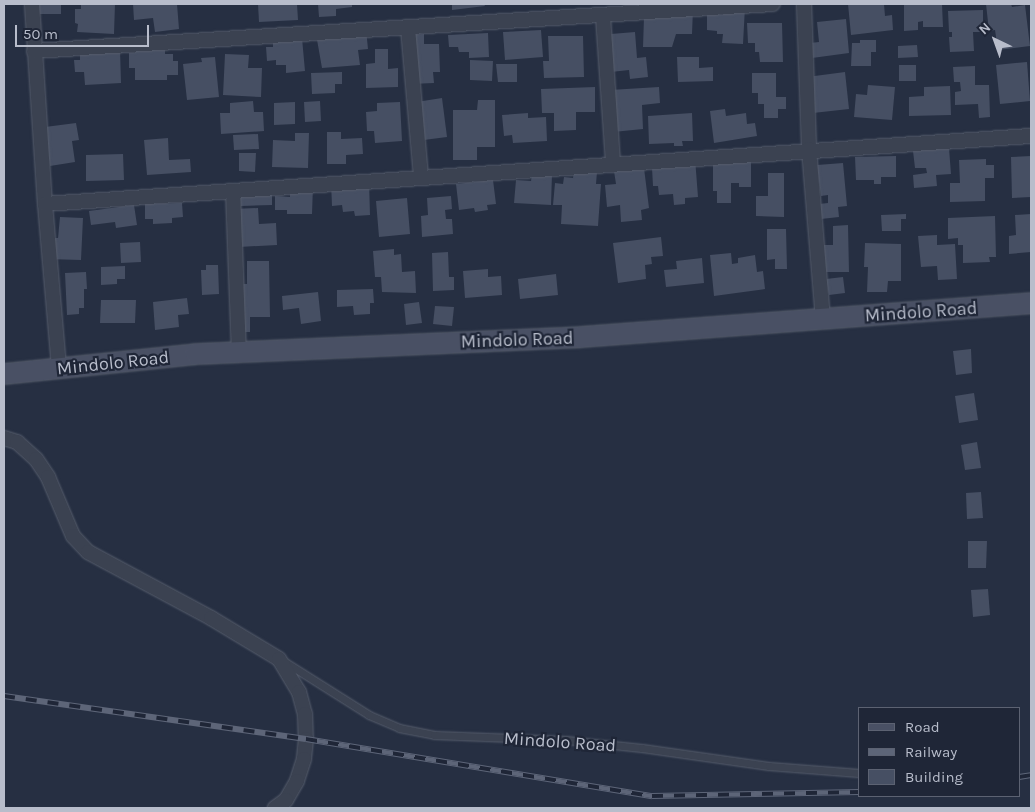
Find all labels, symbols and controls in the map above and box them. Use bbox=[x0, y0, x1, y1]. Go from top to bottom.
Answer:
scale bar bbox=[18, 15, 151, 47]
north arrow bbox=[970, 15, 1020, 65]
text: N bbox=[975, 19, 994, 38]
text: 50 m bbox=[23, 25, 58, 43]
street label: Mindolo Road bbox=[864, 297, 978, 327]
street label: Mindolo Road bbox=[460, 327, 574, 353]
street label: Mindolo Road bbox=[56, 346, 170, 380]
legend bbox=[858, 707, 1020, 797]
text: Road bbox=[905, 718, 940, 736]
street label: Mindolo Road bbox=[503, 727, 617, 757]
text: Railway bbox=[905, 743, 957, 761]
text: Building bbox=[905, 768, 963, 786]

